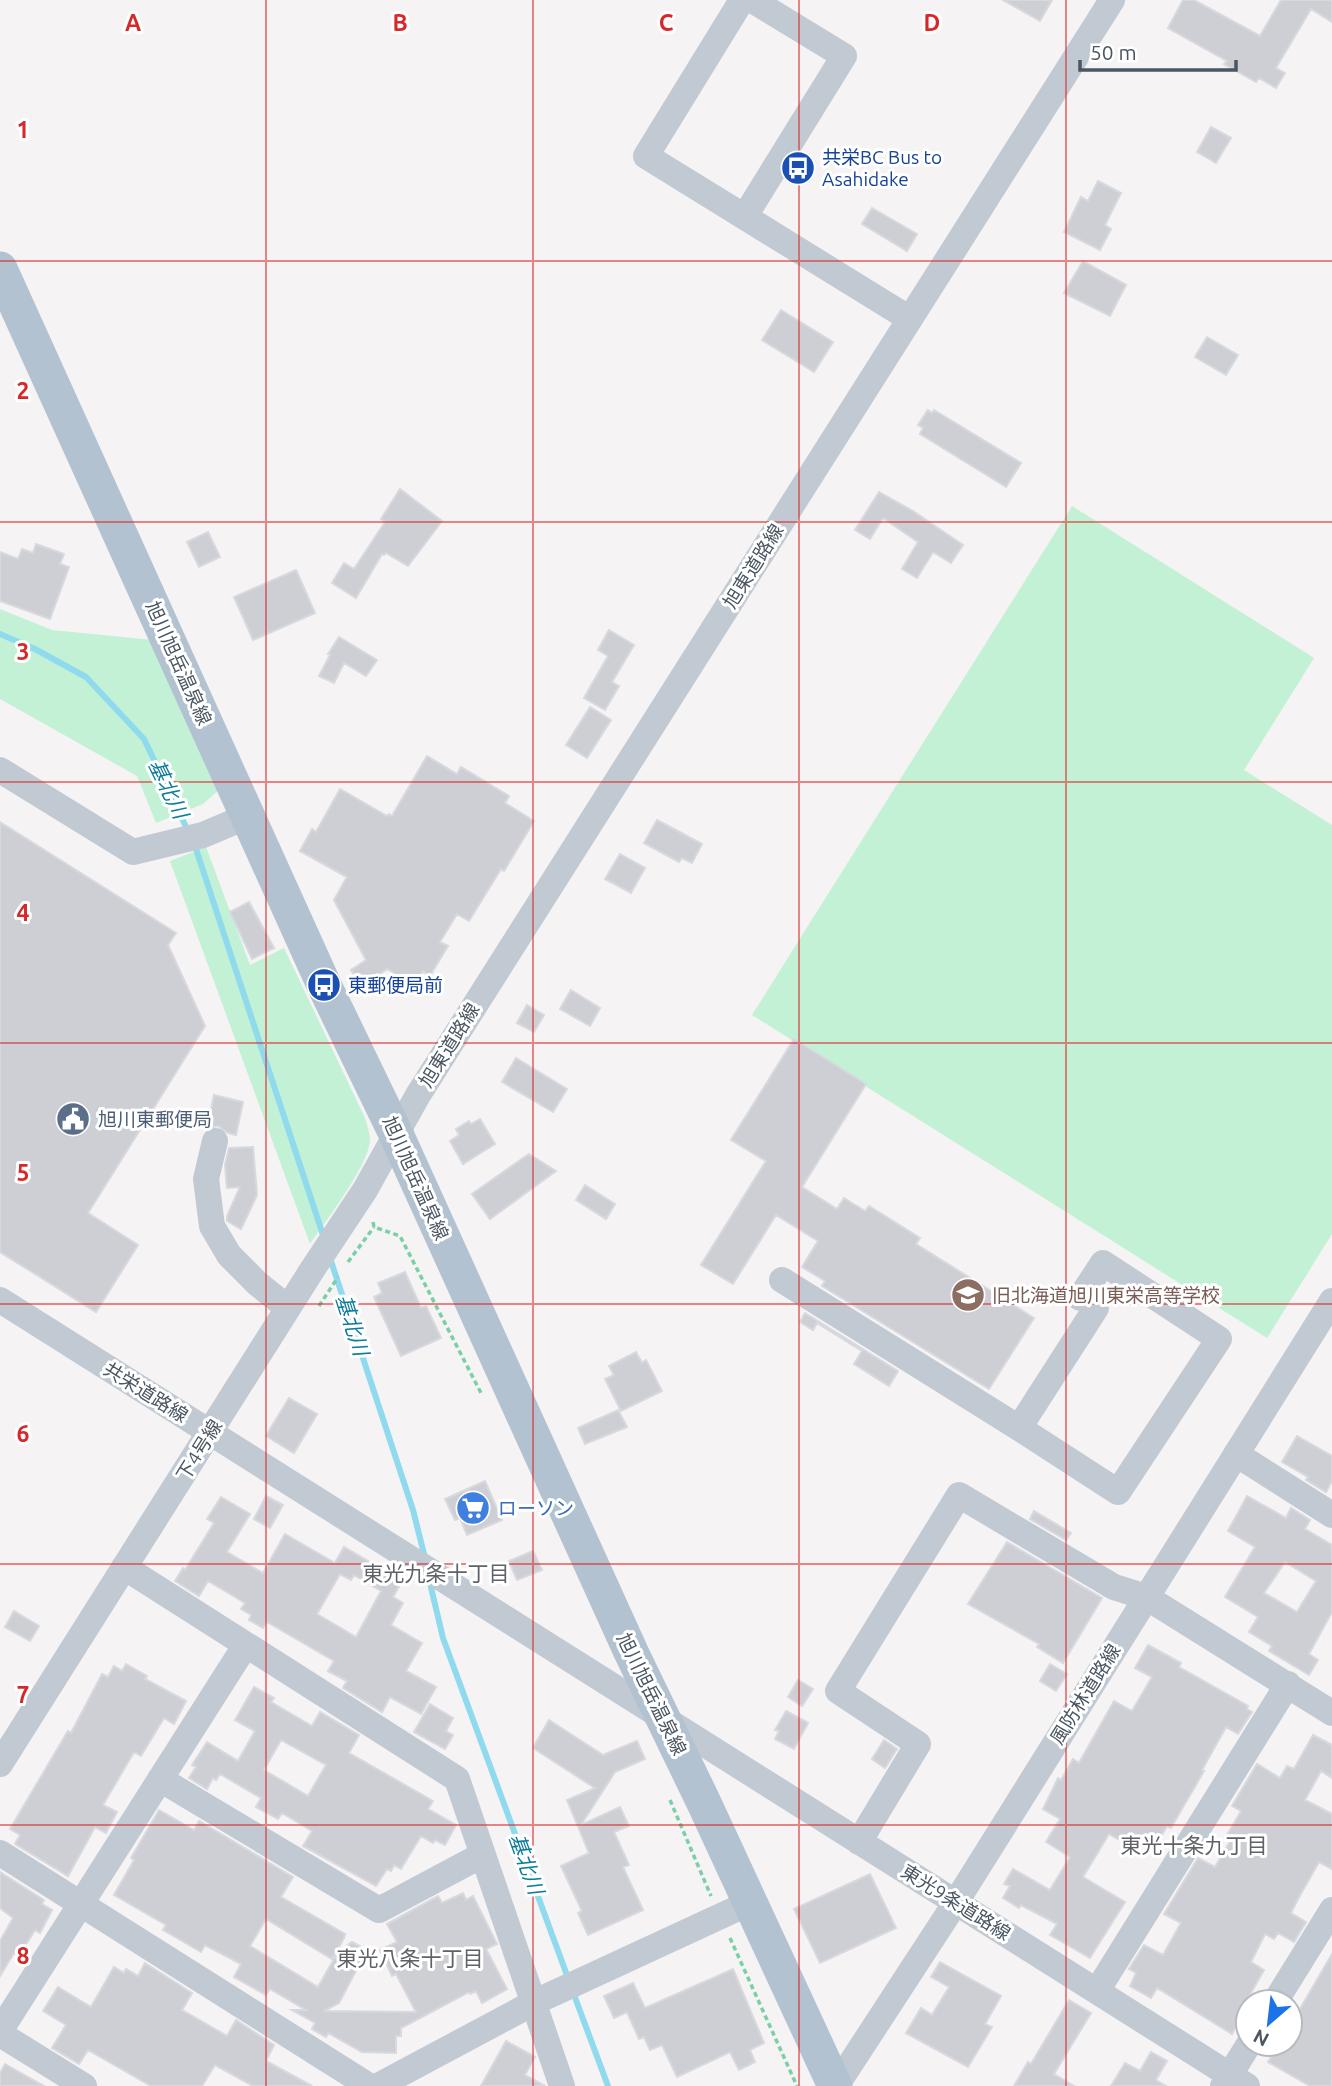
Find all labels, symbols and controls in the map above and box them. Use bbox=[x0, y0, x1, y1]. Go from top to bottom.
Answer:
text: A bbox=[125, 10, 141, 35]
text: B bbox=[392, 10, 408, 35]
text: C bbox=[659, 10, 674, 35]
text: D bbox=[924, 10, 940, 35]
scale bar bbox=[1080, 28, 1236, 72]
text: 50 m bbox=[1090, 40, 1137, 64]
text: 1 bbox=[17, 117, 29, 142]
place label: 共栄BC Bus to Asahidake bbox=[822, 146, 942, 190]
bus stop icon: 共栄BC Bus to Asahidake bbox=[779, 149, 817, 187]
text: 2 bbox=[17, 378, 29, 403]
street label: 旭東道路線 bbox=[718, 520, 788, 612]
street label: 旭川旭岳温泉線 bbox=[142, 598, 216, 728]
text: 3 bbox=[17, 639, 29, 664]
water label: 基北川 bbox=[144, 755, 194, 824]
text: 4 bbox=[17, 900, 30, 925]
bus stop icon: 東郵便局前 bbox=[305, 966, 343, 1004]
place label: 東郵便局前 bbox=[348, 974, 443, 996]
street label: 旭東道路線 bbox=[414, 999, 484, 1091]
public building icon: 旭川東郵便局 bbox=[54, 1100, 92, 1138]
place label: 旭川東郵便局 bbox=[98, 1108, 212, 1130]
street label: 旭川旭岳温泉線 bbox=[379, 1113, 453, 1243]
text: 5 bbox=[17, 1160, 29, 1185]
school or university icon: 旧北海道旭川東栄高等学校 bbox=[949, 1276, 987, 1314]
place label: 旧北海道旭川東栄高等学校 bbox=[992, 1284, 1220, 1306]
water label: 基北川 bbox=[332, 1291, 375, 1360]
street label: 共栄道路線 bbox=[100, 1357, 192, 1427]
street label: 下4号線 bbox=[172, 1415, 226, 1485]
text: 6 bbox=[17, 1421, 30, 1446]
supermarket icon: ローソン bbox=[454, 1489, 492, 1527]
place label: ローソン bbox=[498, 1497, 574, 1519]
district label: 東光九条十丁目 bbox=[363, 1561, 510, 1585]
street label: 旭川旭岳温泉線 bbox=[613, 1629, 691, 1759]
street label: 風防林道路線 bbox=[1045, 1640, 1125, 1748]
text: 7 bbox=[17, 1682, 29, 1707]
water label: 基北川 bbox=[505, 1830, 550, 1899]
district label: 東光十条九丁目 bbox=[1121, 1833, 1268, 1857]
street label: 東光9条道路線 bbox=[897, 1860, 1015, 1944]
text: 8 bbox=[17, 1943, 29, 1968]
district label: 東光八条十丁目 bbox=[337, 1946, 484, 1970]
north arrow bbox=[1234, 1988, 1304, 2058]
text: N bbox=[1250, 2025, 1272, 2051]

